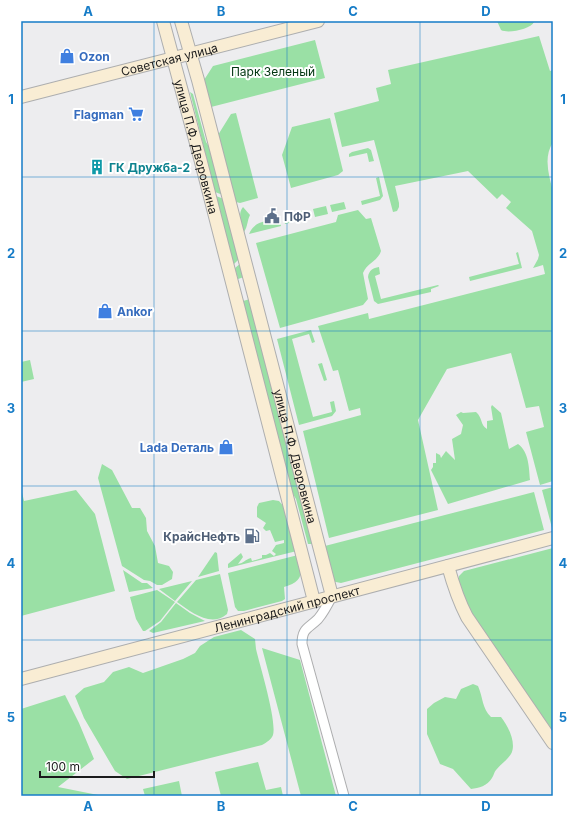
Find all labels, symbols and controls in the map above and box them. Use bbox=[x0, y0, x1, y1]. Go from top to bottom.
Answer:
text: A bbox=[83, 3, 93, 19]
text: B bbox=[217, 3, 226, 19]
text: C bbox=[348, 3, 358, 19]
text: D bbox=[481, 3, 491, 19]
street label: Советская улица bbox=[119, 39, 219, 79]
shop icon: Ozon bbox=[58, 47, 76, 65]
place label: Ozon bbox=[79, 49, 110, 64]
park label: Парк Зеленый bbox=[231, 64, 315, 79]
street label: улица П.Ф. Дворовкина bbox=[172, 78, 222, 215]
text: 1 bbox=[8, 91, 14, 107]
text: 1 bbox=[560, 91, 566, 107]
supermarket icon: Flagman bbox=[127, 105, 145, 123]
place label: Flagman bbox=[74, 107, 124, 122]
building icon: ГК Дружба-2 bbox=[88, 158, 106, 176]
place label: ГК Дружба-2 bbox=[109, 160, 190, 175]
public building icon: ПФР bbox=[263, 207, 281, 225]
place label: ПФР bbox=[284, 209, 311, 224]
text: 2 bbox=[7, 245, 15, 261]
text: 2 bbox=[559, 245, 567, 261]
shop icon: Ankor bbox=[96, 302, 114, 320]
place label: Ankor bbox=[117, 304, 152, 319]
street label: улица П.Ф. Дворовкина bbox=[271, 387, 320, 525]
text: 3 bbox=[7, 400, 15, 416]
text: 3 bbox=[559, 400, 567, 416]
shop icon: Lada Dеталь bbox=[217, 438, 235, 456]
place label: Lada Dеталь bbox=[140, 440, 214, 455]
fuel station icon: КрайсНефть bbox=[243, 527, 261, 545]
place label: КрайсНефть bbox=[163, 529, 240, 544]
text: 4 bbox=[7, 555, 16, 571]
text: 4 bbox=[559, 555, 568, 571]
street label: Ленинградский проспект bbox=[212, 582, 362, 635]
text: 5 bbox=[7, 709, 15, 725]
text: 5 bbox=[559, 709, 567, 725]
scale bar bbox=[40, 753, 154, 779]
text: 100 m bbox=[46, 759, 80, 774]
text: A bbox=[83, 798, 93, 814]
text: B bbox=[217, 798, 226, 814]
text: C bbox=[348, 798, 358, 814]
text: D bbox=[481, 798, 491, 814]

